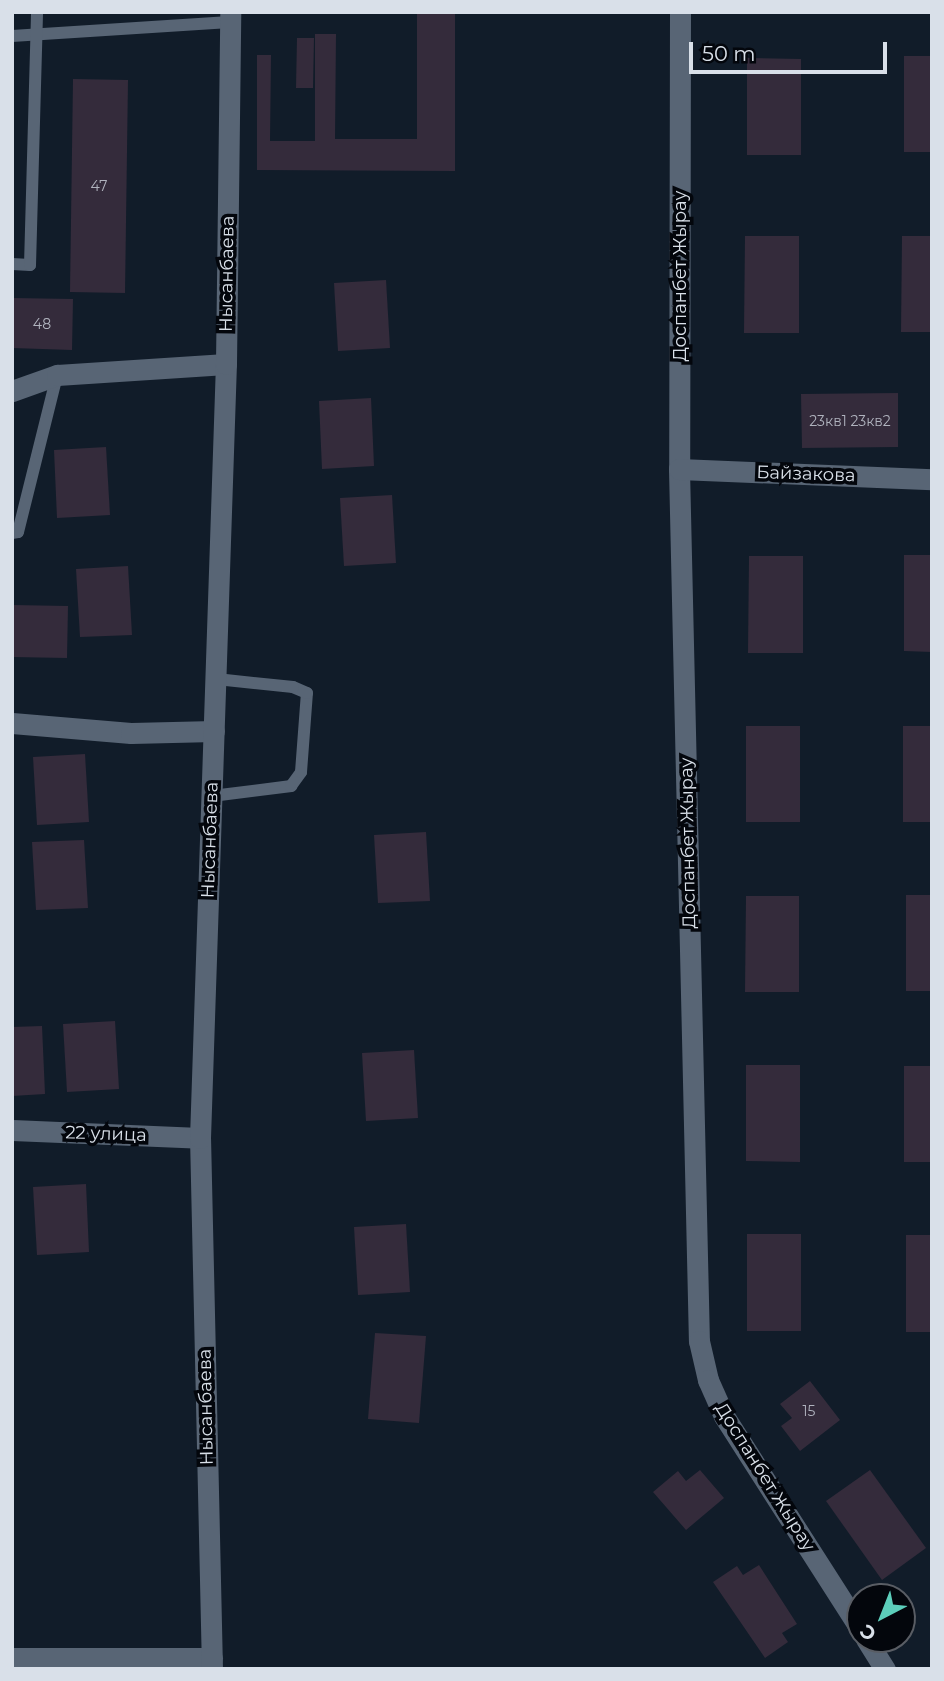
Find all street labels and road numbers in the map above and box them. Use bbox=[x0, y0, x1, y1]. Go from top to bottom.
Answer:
street label: Доспанбет Жырау bbox=[669, 190, 691, 362]
street label: Нысанбаева bbox=[215, 216, 239, 332]
street label: Байзакова bbox=[756, 461, 856, 487]
street label: Доспанбет Жырау bbox=[676, 757, 700, 929]
street label: Нысанбаева bbox=[197, 781, 223, 899]
street label: 22 улица bbox=[65, 1122, 147, 1146]
street label: Нысанбаева bbox=[194, 1349, 218, 1465]
street label: Доспанбет Жырау bbox=[710, 1399, 820, 1555]

